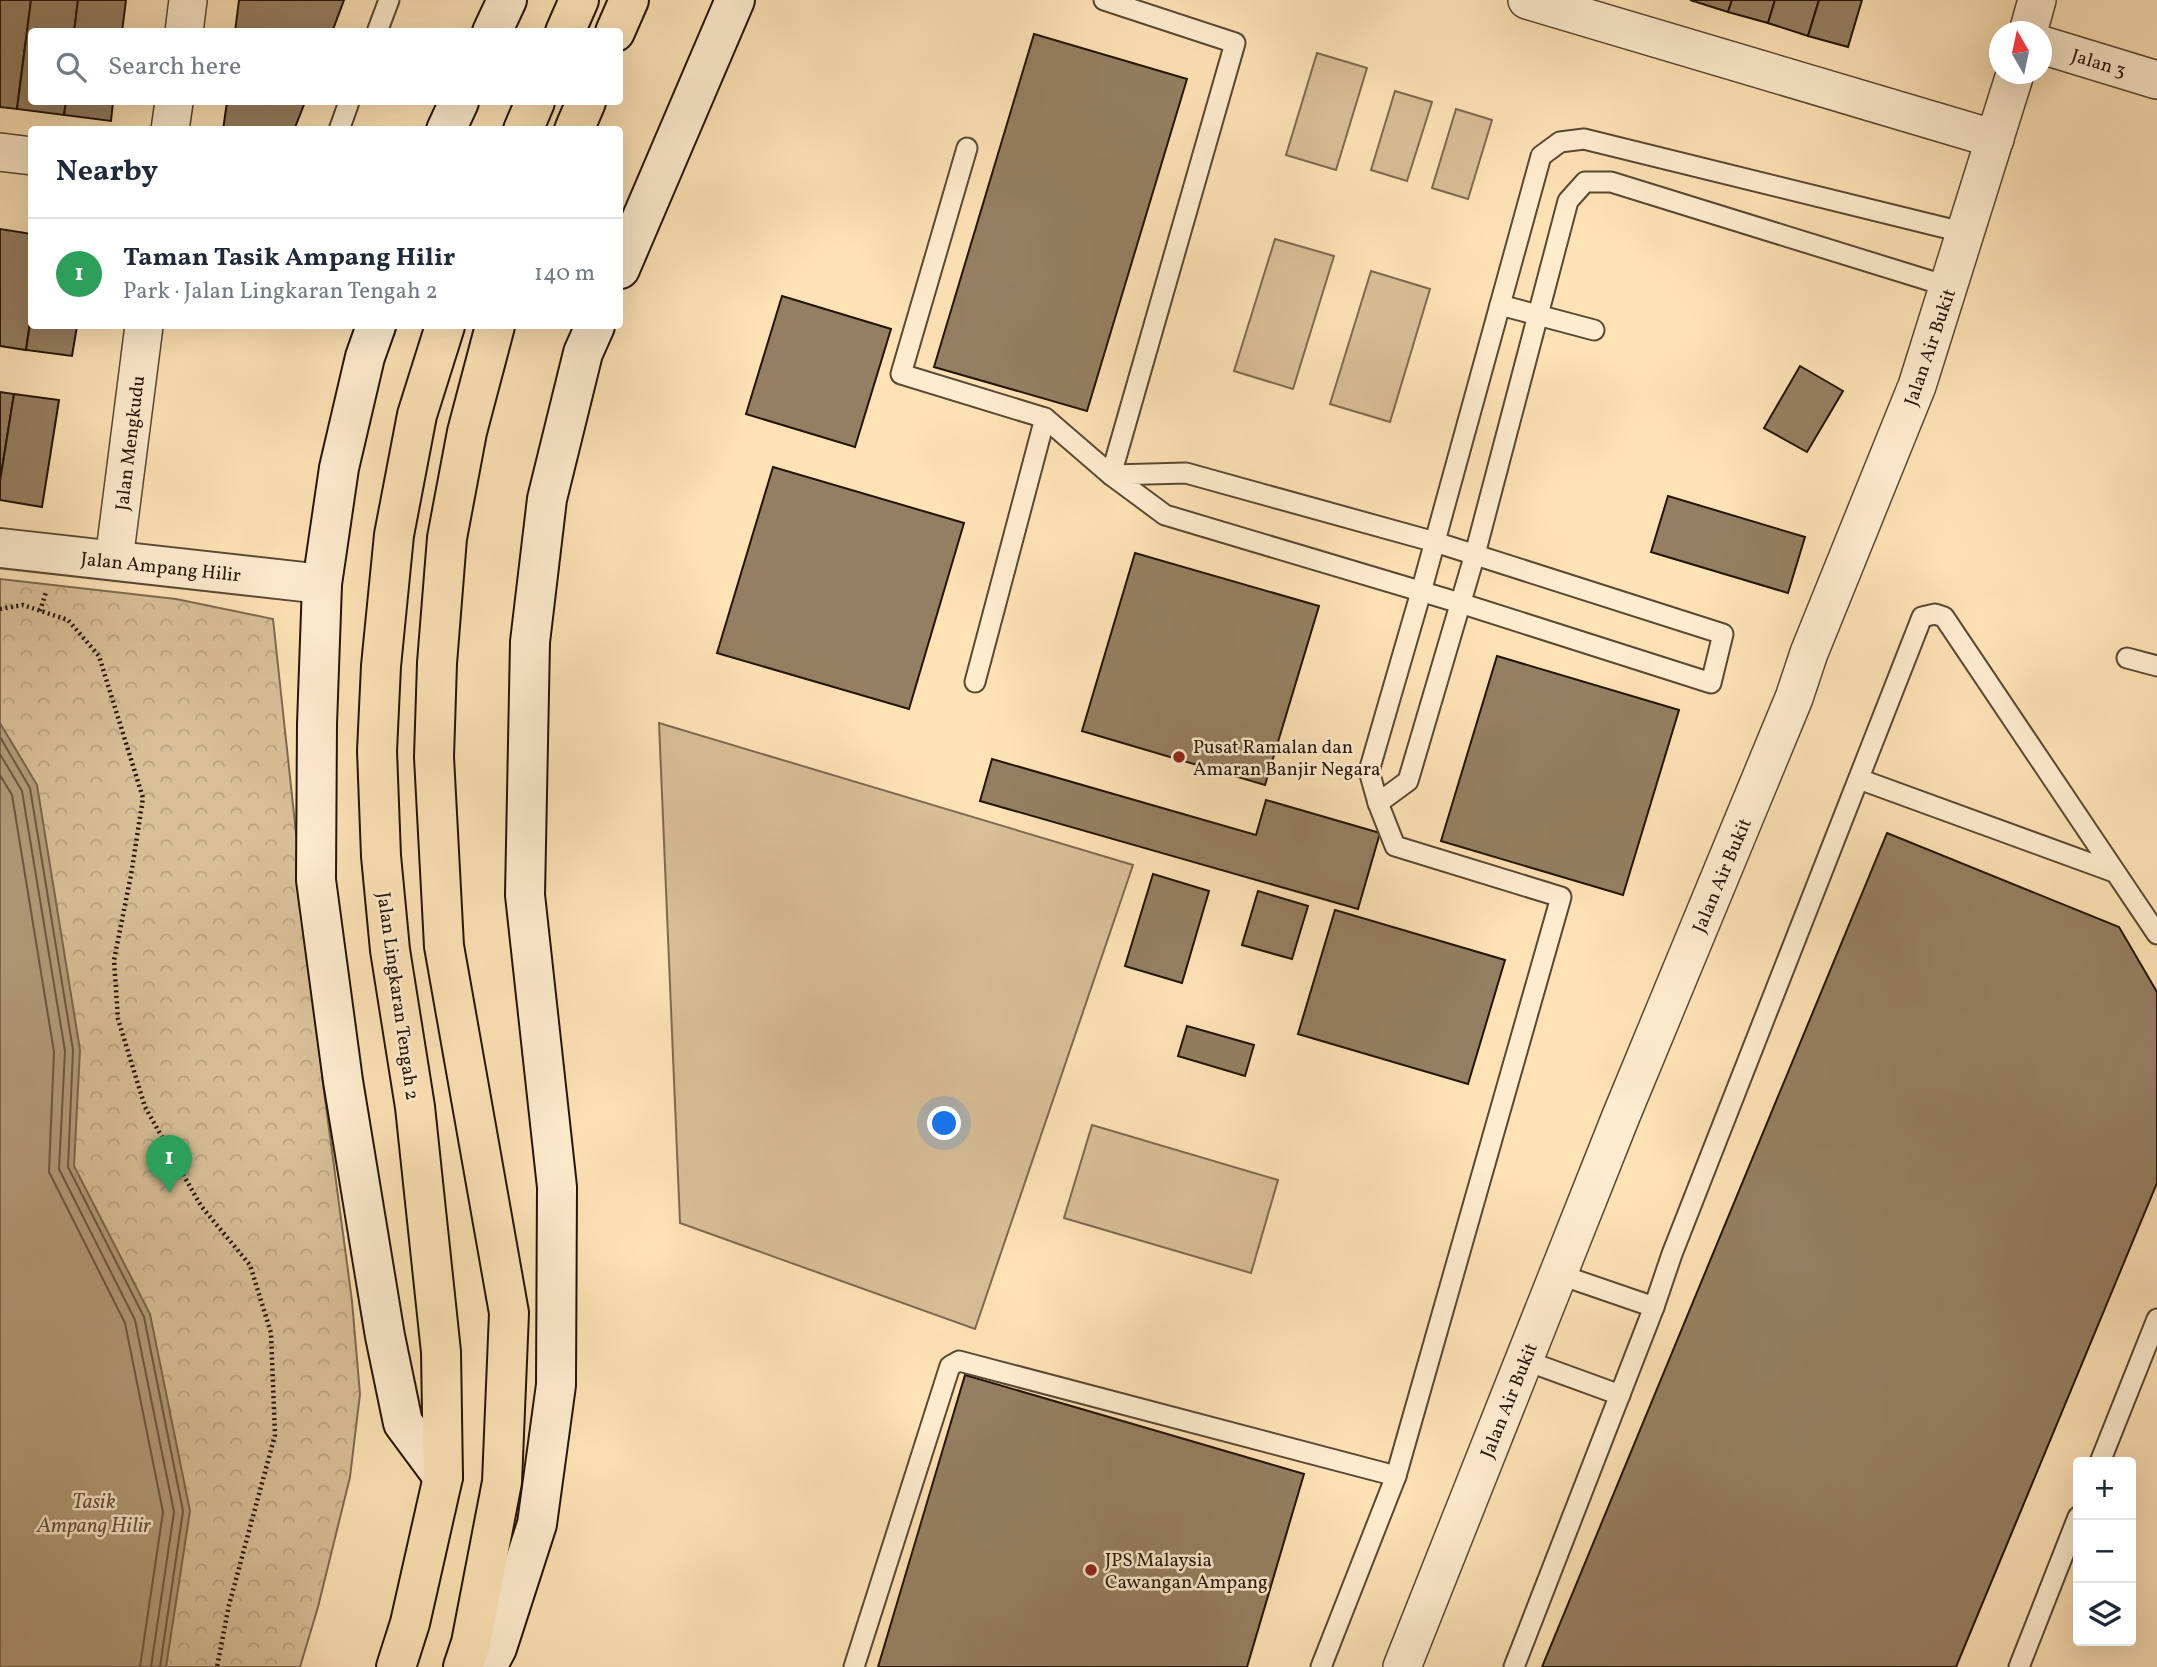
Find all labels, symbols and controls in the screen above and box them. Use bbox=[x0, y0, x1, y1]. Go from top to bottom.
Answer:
north arrow bbox=[1989, 21, 2052, 84]
search box bbox=[28, 28, 623, 105]
street label: Jalan 3 bbox=[2068, 43, 2129, 84]
icon: search bbox=[52, 48, 90, 86]
text: Search here bbox=[108, 49, 241, 85]
text: Nearby bbox=[56, 151, 158, 193]
text: Taman Tasik Ampang Hilir bbox=[123, 240, 455, 276]
text: 1 bbox=[74, 258, 84, 290]
text: 140 m bbox=[534, 258, 595, 290]
text: Park · Jalan Lingkaran Tengah 2 bbox=[123, 276, 438, 308]
street label: Jalan Air Bukit bbox=[1899, 285, 1963, 410]
street label: Jalan Mengkudu bbox=[110, 374, 152, 512]
street label: Jalan Ampang Hilir bbox=[79, 547, 242, 589]
place label: Pusat Ramalan dan Amaran Banjir Negara bbox=[1193, 735, 1380, 783]
marker: Pusat Ramalan dan Amaran Banjir Negara bbox=[1171, 749, 1187, 765]
street label: Jalan Air Bukit bbox=[1687, 814, 1759, 937]
street label: Jalan Lingkaran Tengah 2 bbox=[370, 891, 424, 1102]
your location bbox=[927, 1106, 961, 1140]
pin: 1 bbox=[146, 1135, 192, 1193]
street label: Jalan Air Bukit bbox=[1475, 1339, 1545, 1462]
map controls bbox=[2073, 1457, 2136, 1646]
button: + bbox=[2073, 1457, 2136, 1520]
water label: Tasik Ampang Hilir bbox=[36, 1488, 151, 1541]
button: − bbox=[2073, 1520, 2136, 1583]
place label: JPS Malaysia Cawangan Ampang bbox=[1105, 1548, 1268, 1596]
marker: JPS Malaysia Cawangan Ampang bbox=[1083, 1562, 1099, 1578]
button: layers bbox=[2073, 1583, 2136, 1646]

